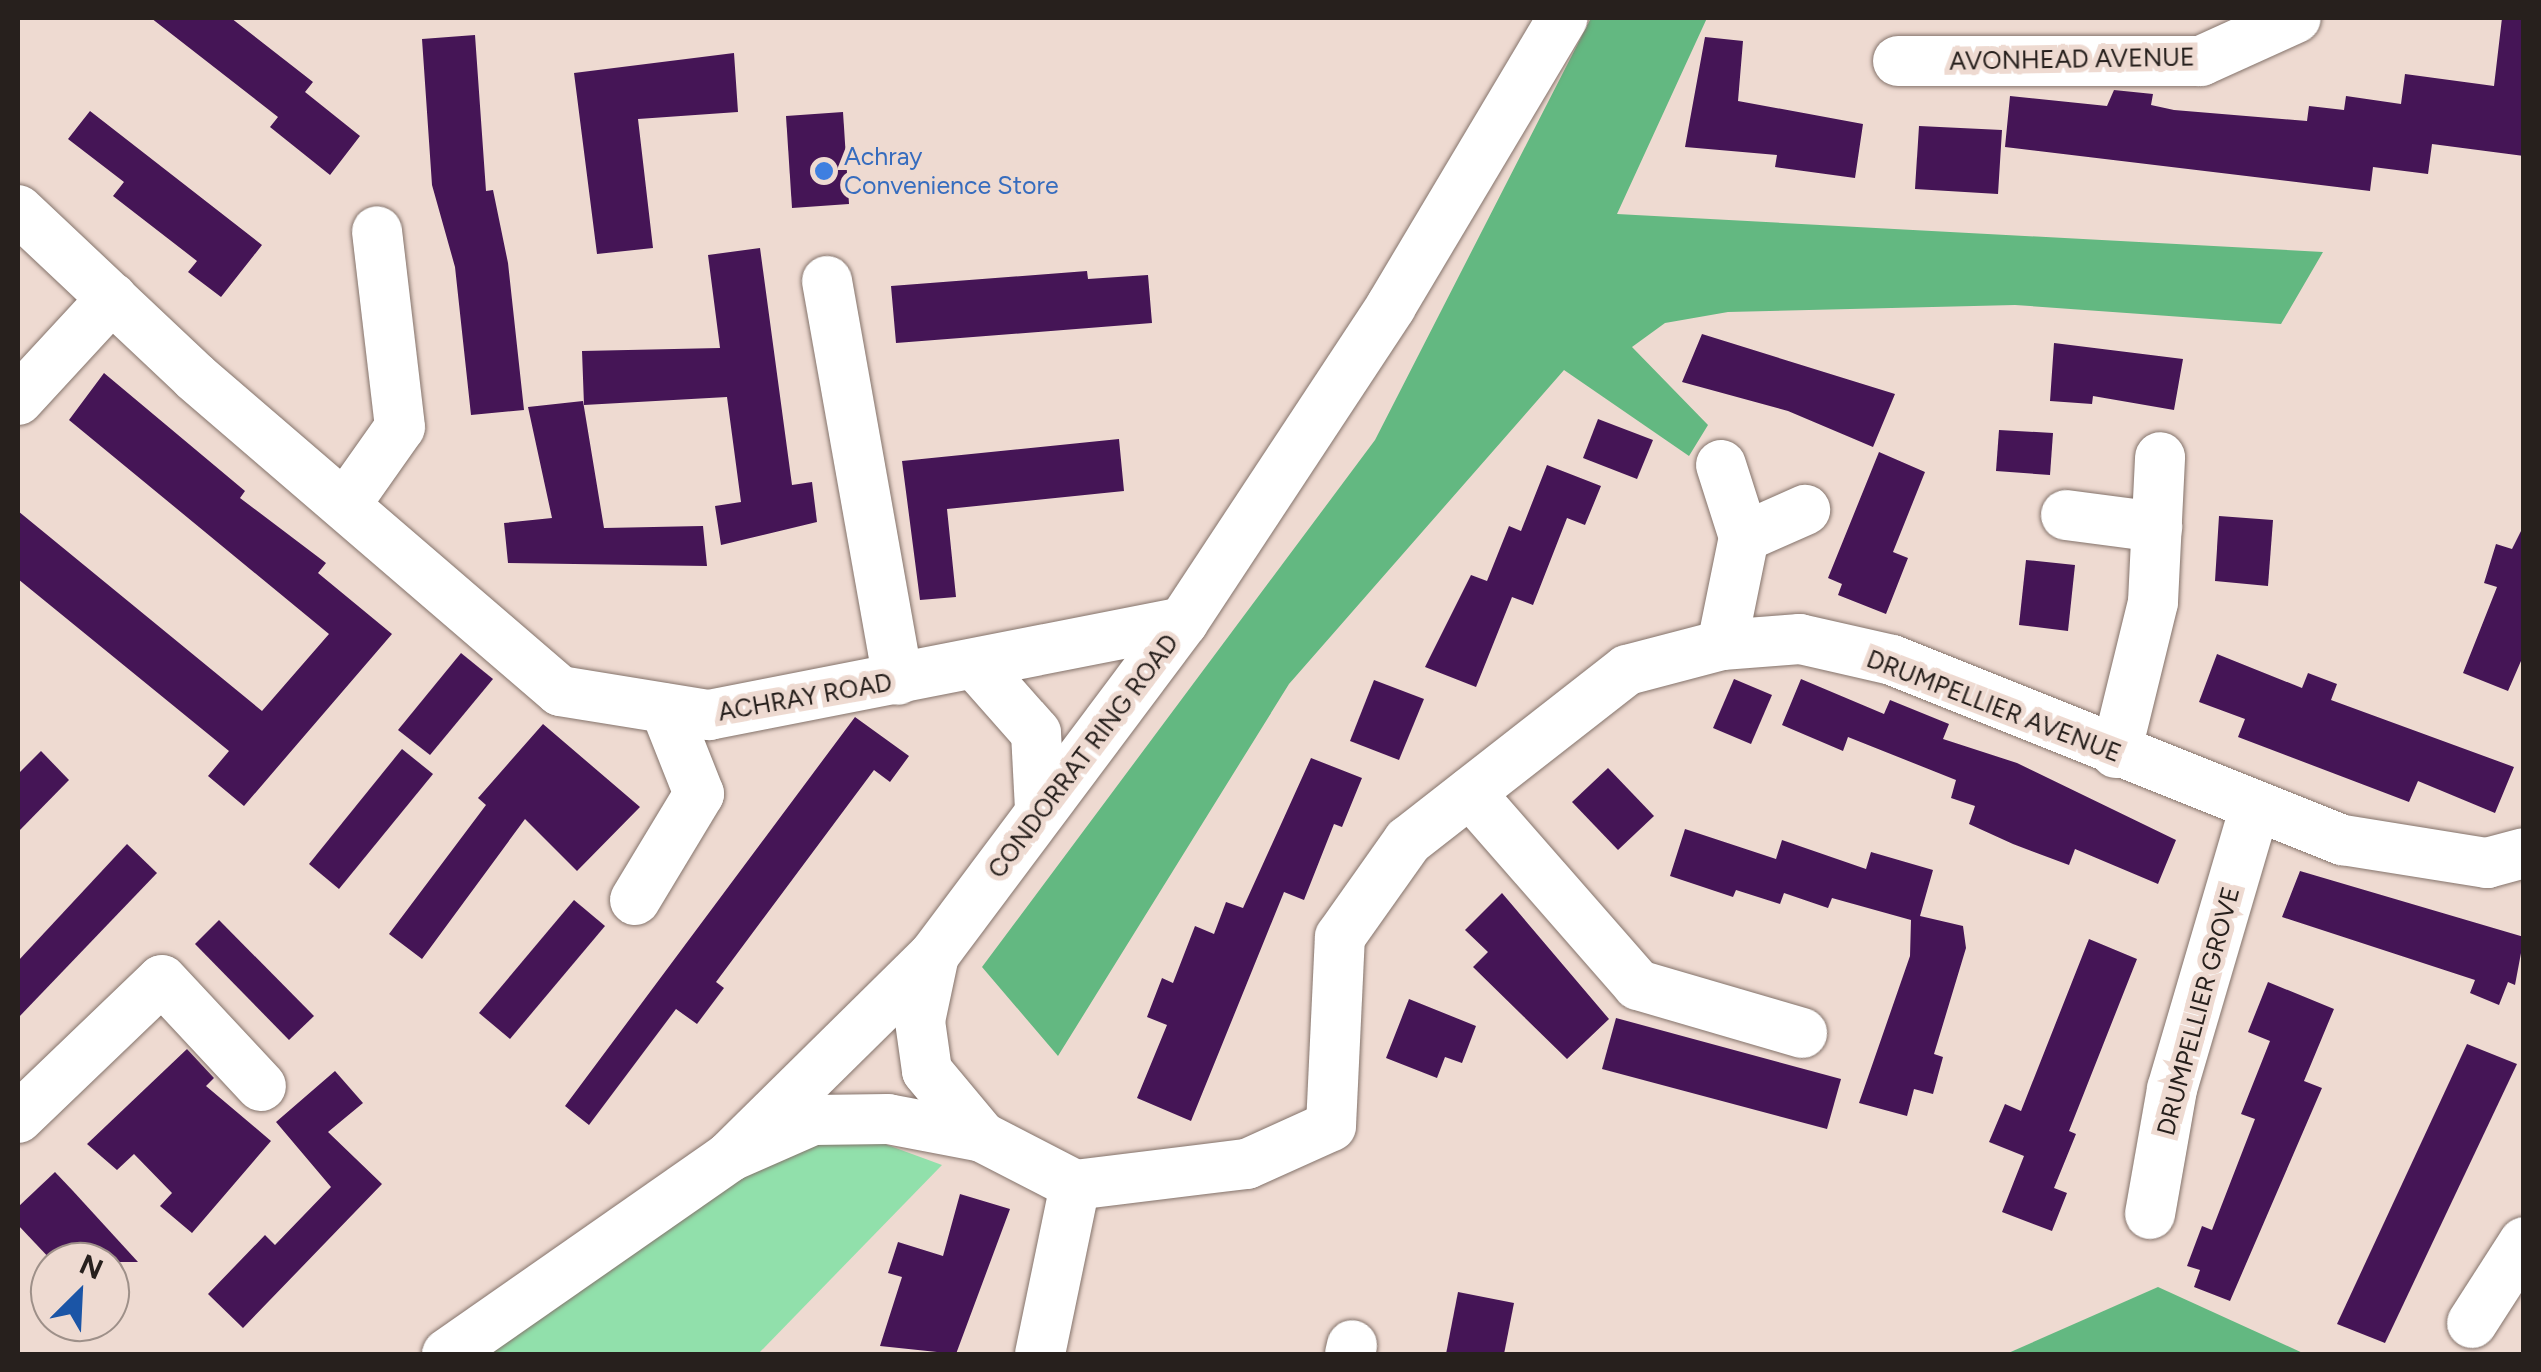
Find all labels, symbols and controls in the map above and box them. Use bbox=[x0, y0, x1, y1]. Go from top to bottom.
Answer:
street label: AVONHEAD AVENUE bbox=[1949, 42, 2195, 76]
place label: Achray Convenience Store bbox=[844, 142, 1059, 201]
marker: Achray Convenience Store bbox=[813, 160, 835, 182]
street label: CONDORRAT RING ROAD bbox=[982, 628, 1184, 884]
street label: DRUMPELLIER AVENUE bbox=[1863, 644, 2125, 768]
street label: ACHRAY ROAD bbox=[716, 667, 894, 727]
street label: DRUMPELLIER GROVE bbox=[2150, 883, 2246, 1139]
north arrow bbox=[30, 1242, 130, 1342]
text: N bbox=[75, 1246, 108, 1286]

